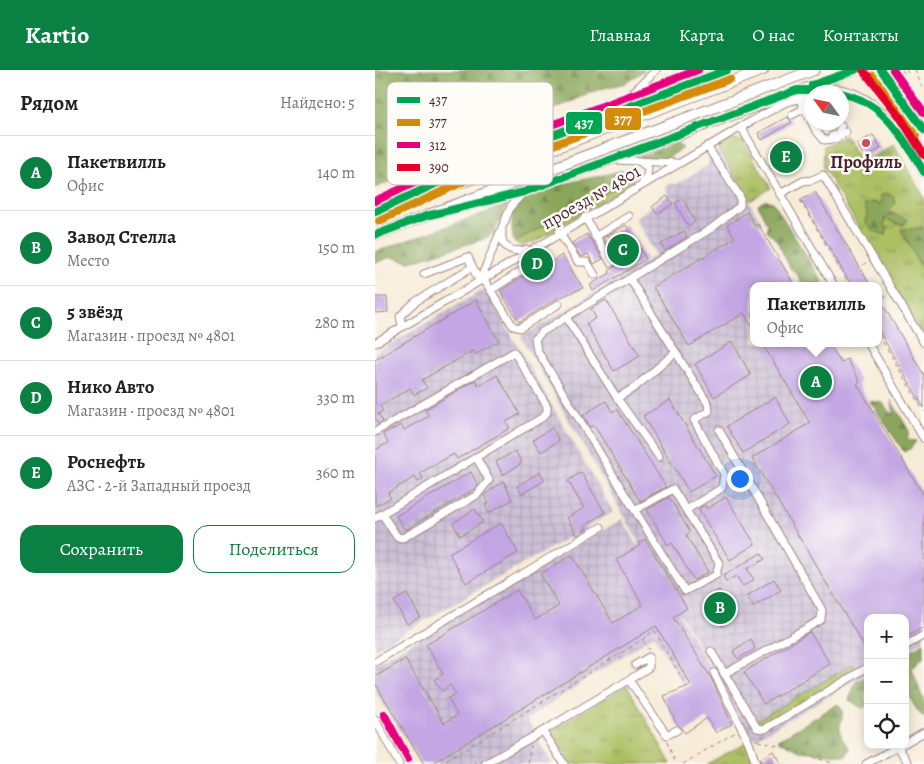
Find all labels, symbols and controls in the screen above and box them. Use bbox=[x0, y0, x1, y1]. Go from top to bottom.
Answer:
text: Kartio bbox=[25, 19, 89, 51]
text: Главная bbox=[590, 23, 651, 47]
text: Карта bbox=[679, 23, 724, 47]
text: О нас bbox=[752, 23, 795, 47]
text: Контакты bbox=[823, 23, 899, 47]
legend bbox=[387, 82, 553, 185]
north arrow bbox=[804, 85, 849, 130]
text: Рядом bbox=[20, 89, 78, 117]
text: 437 bbox=[429, 91, 447, 110]
text: Найдено: 5 bbox=[280, 92, 355, 114]
line badge: 377 bbox=[604, 107, 642, 131]
text: 377 bbox=[614, 110, 632, 129]
line badge: 437 bbox=[565, 111, 603, 135]
text: 377 bbox=[429, 113, 447, 132]
text: 437 bbox=[575, 114, 593, 133]
text: 312 bbox=[429, 136, 447, 155]
marker: Профиль bbox=[860, 137, 872, 149]
pin: E bbox=[770, 138, 802, 176]
text: Пакетвилль bbox=[67, 149, 166, 175]
place label: Профиль bbox=[830, 150, 903, 174]
text: 390 bbox=[429, 158, 449, 177]
street label: проезд № 4801 bbox=[537, 159, 645, 235]
text: A bbox=[31, 162, 41, 184]
text: 140 m bbox=[317, 162, 355, 184]
text: Офис bbox=[67, 175, 104, 197]
text: Завод Стелла bbox=[67, 224, 176, 250]
pin: C bbox=[607, 231, 639, 269]
text: B bbox=[31, 237, 41, 259]
text: 150 m bbox=[318, 237, 355, 259]
pin: D bbox=[521, 245, 553, 283]
text: Место bbox=[67, 250, 110, 272]
popup bbox=[750, 282, 882, 347]
text: Пакетвилль bbox=[767, 291, 865, 317]
text: 5 звёзд bbox=[67, 299, 123, 325]
text: C bbox=[31, 312, 41, 334]
text: 280 m bbox=[315, 312, 355, 334]
text: Офис bbox=[767, 317, 804, 339]
text: Магазин · проезд № 4801 bbox=[67, 325, 235, 347]
pin: A bbox=[800, 363, 832, 401]
text: Нико Авто bbox=[67, 374, 154, 400]
text: D bbox=[30, 387, 42, 409]
text: 330 m bbox=[317, 387, 355, 409]
text: Магазин · проезд № 4801 bbox=[67, 400, 235, 422]
text: Роснефть bbox=[67, 449, 145, 475]
text: E bbox=[31, 462, 41, 484]
text: 360 m bbox=[316, 462, 355, 484]
your location bbox=[727, 466, 753, 492]
text: АЗС · 2-й Западный проезд bbox=[67, 475, 251, 497]
button: Сохранить bbox=[20, 525, 183, 573]
button: Поделиться bbox=[193, 525, 355, 573]
pin: B bbox=[704, 589, 736, 627]
map controls bbox=[864, 614, 909, 749]
button: + bbox=[864, 614, 909, 659]
button: − bbox=[864, 659, 909, 704]
button: locate bbox=[864, 704, 909, 749]

